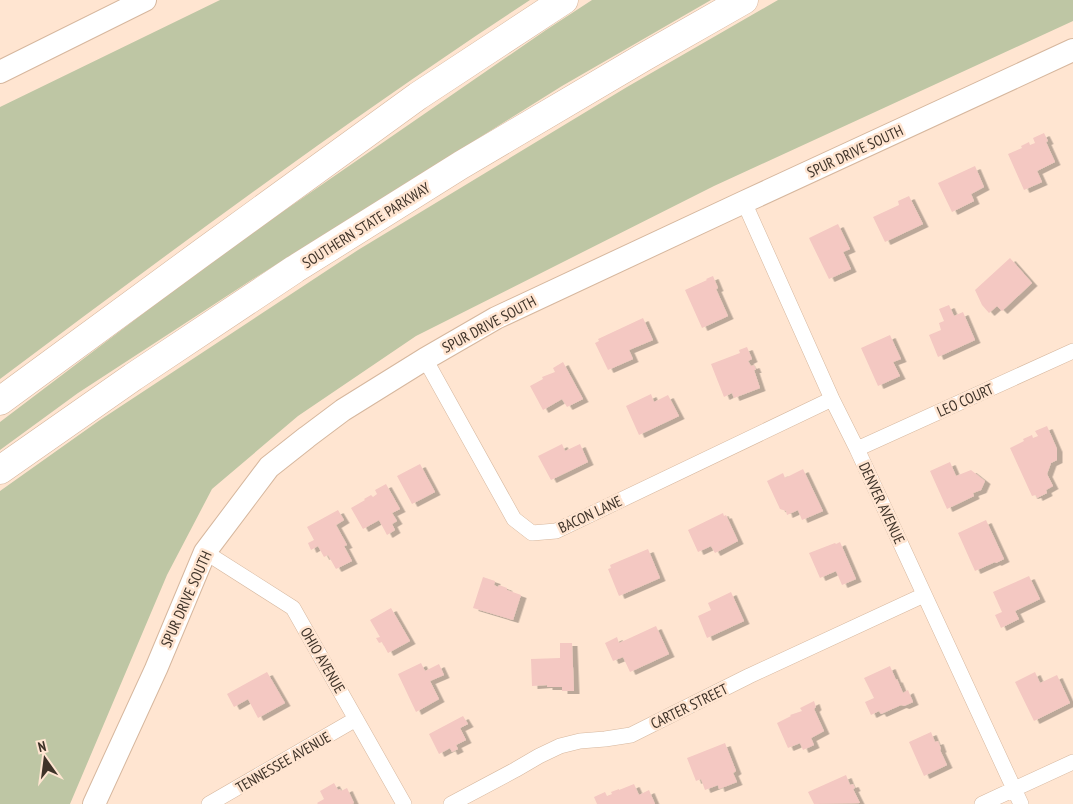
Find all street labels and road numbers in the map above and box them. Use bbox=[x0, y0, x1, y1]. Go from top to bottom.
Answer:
street label: SPUR DRIVE SOUTH bbox=[804, 120, 906, 182]
street label: SOUTHERN STATE PARKWAY bbox=[299, 178, 434, 272]
street label: SPUR DRIVE SOUTH bbox=[439, 291, 539, 357]
street label: LEO COURT bbox=[934, 379, 996, 421]
street label: DENVER AVENUE bbox=[855, 459, 909, 547]
street label: BACON LANE bbox=[555, 491, 625, 537]
street label: SPUR DRIVE SOUTH bbox=[156, 548, 216, 650]
street label: OHIO AVENUE bbox=[297, 624, 349, 696]
street label: CARTER STREET bbox=[647, 679, 731, 733]
street label: TENNESSEE AVENUE bbox=[232, 727, 334, 797]

